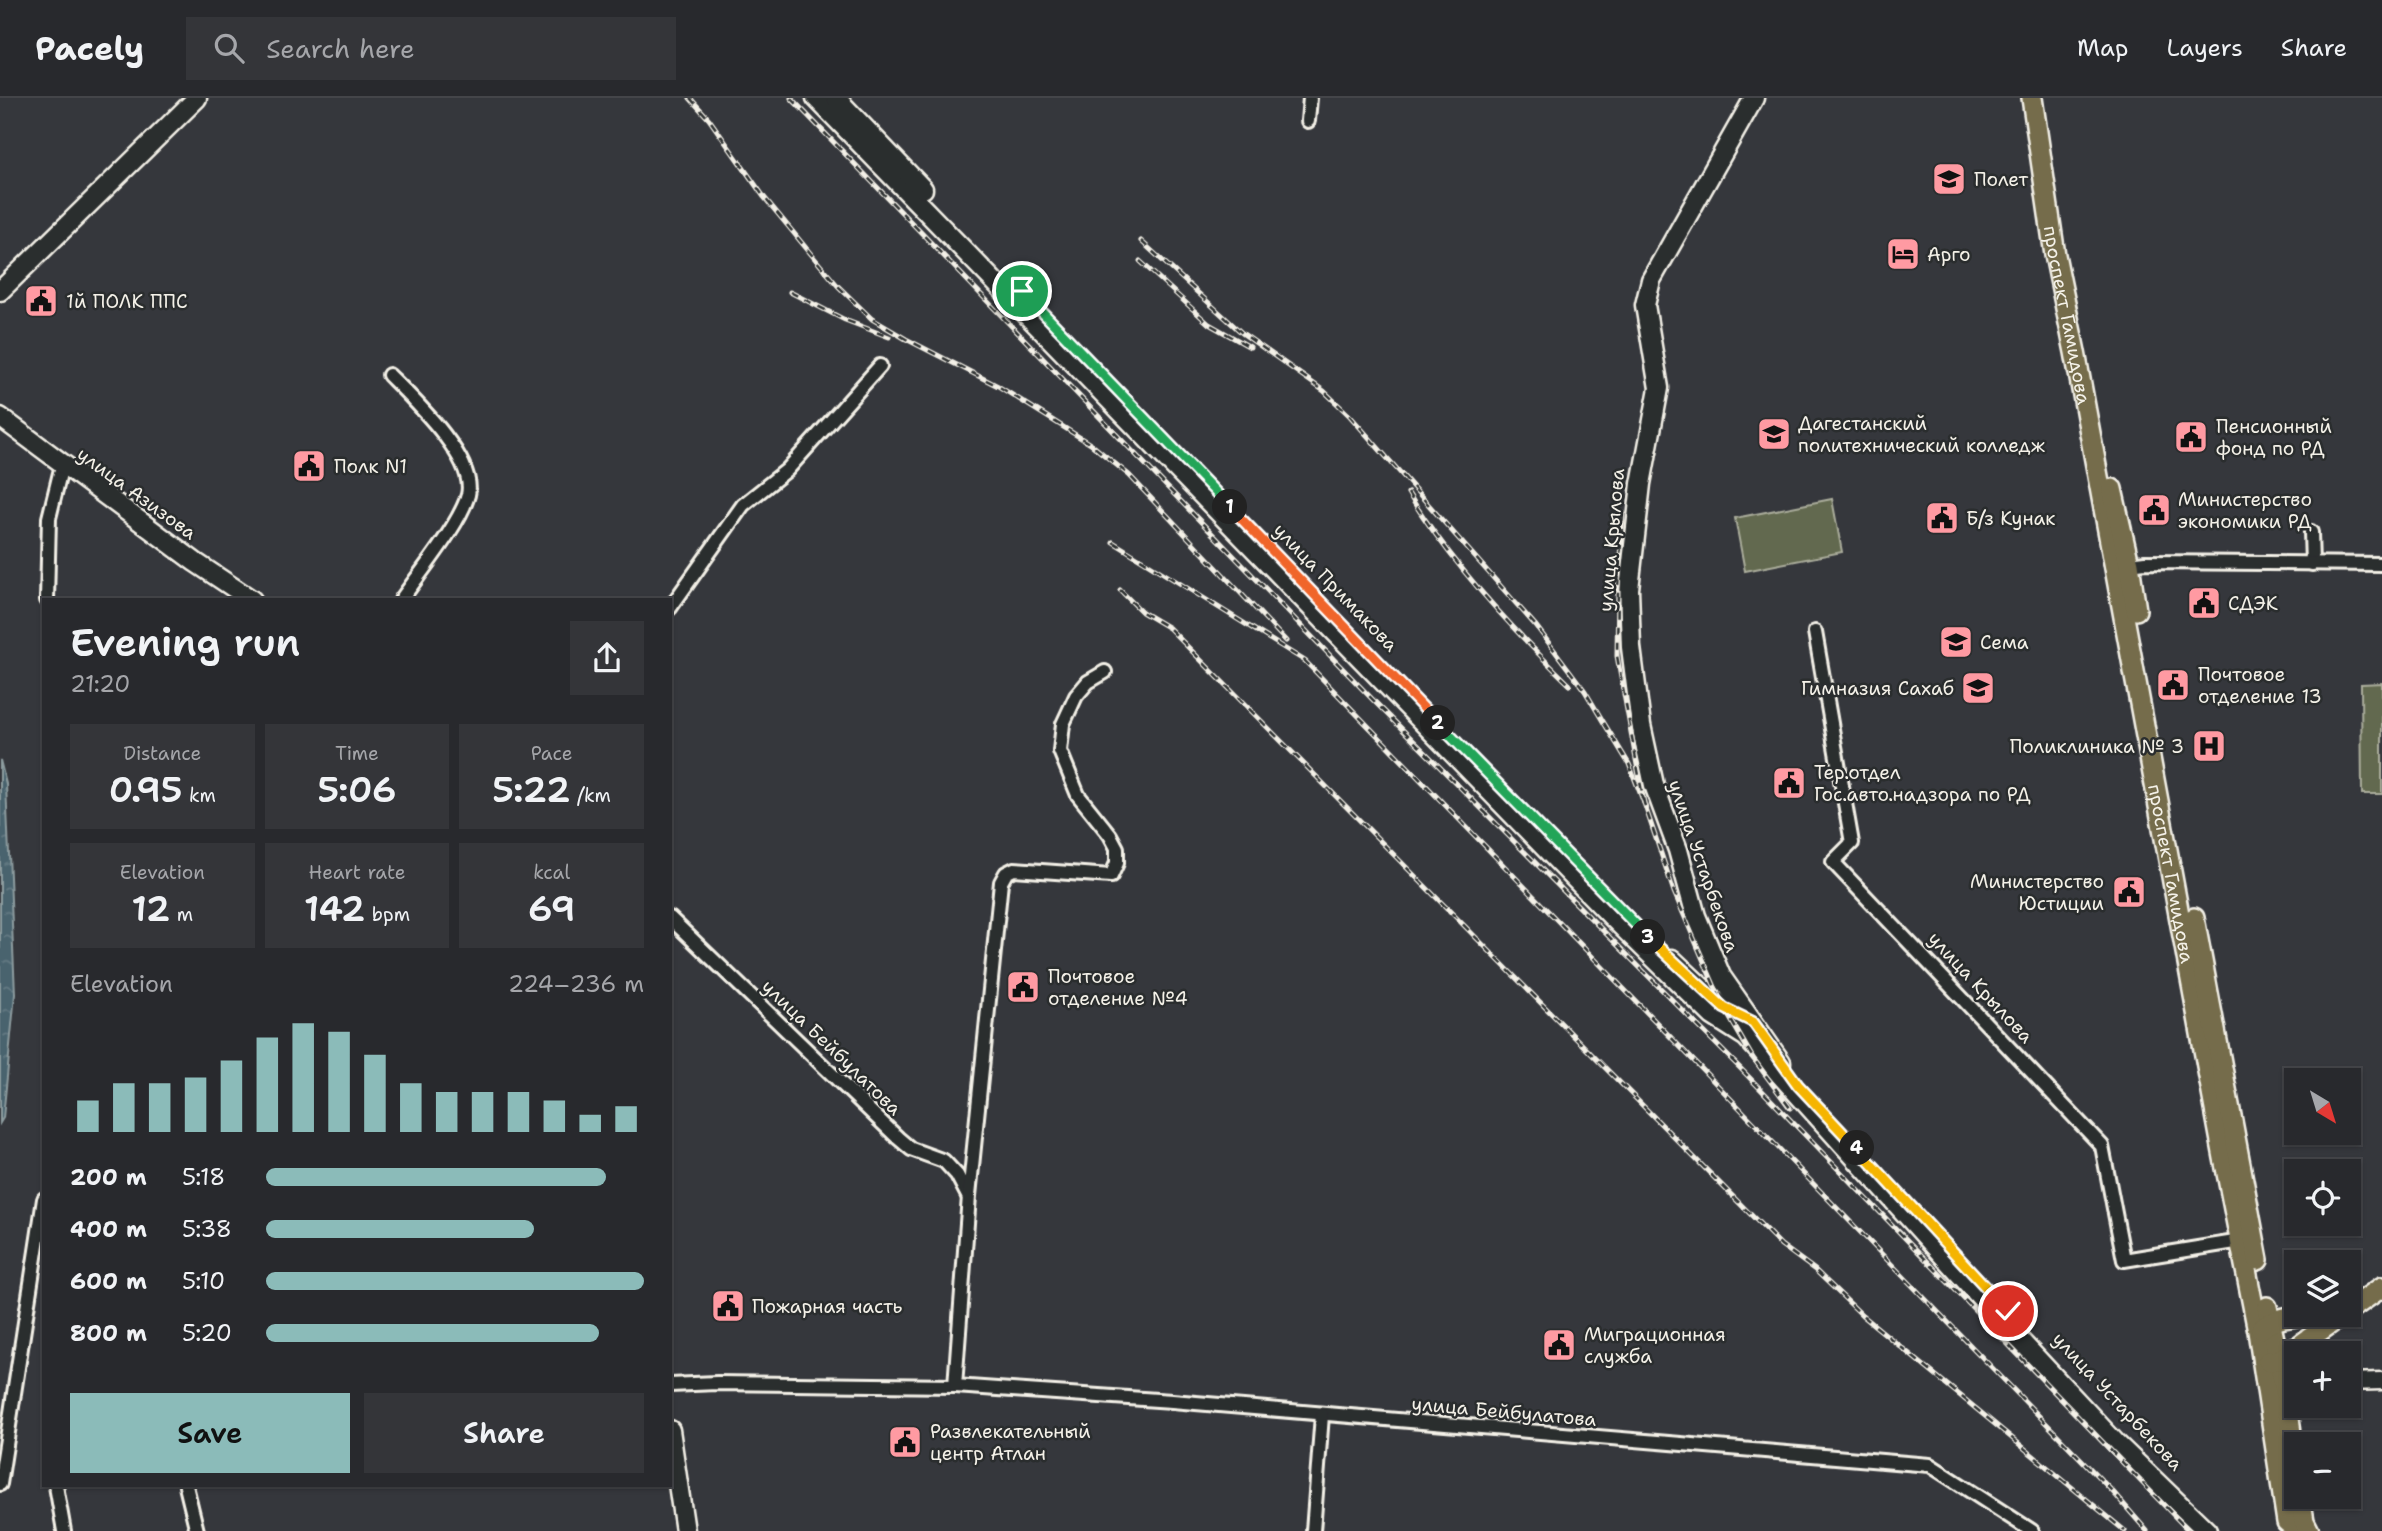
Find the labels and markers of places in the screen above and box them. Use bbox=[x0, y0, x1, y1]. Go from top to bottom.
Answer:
school or university icon: Полет bbox=[1930, 160, 1968, 198]
place label: Полет bbox=[1974, 167, 2029, 192]
hotel icon: Арго bbox=[1884, 235, 1922, 273]
place label: Арго bbox=[1927, 242, 1971, 267]
pin bbox=[992, 261, 1052, 321]
public building icon: 1й ПОЛК ППС bbox=[22, 282, 60, 320]
place label: 1й ПОЛК ППС bbox=[66, 289, 188, 314]
place label: Дагестанский политехнический колледж bbox=[1798, 411, 2045, 458]
place label: Пенсионный фонд по РД bbox=[2216, 414, 2332, 461]
school or university icon: Дагестанский политехнический колледж bbox=[1755, 415, 1793, 453]
public building icon: Пенсионный фонд по РД bbox=[2172, 418, 2210, 456]
public building icon: Полк N1 bbox=[290, 447, 328, 485]
place label: Полк N1 bbox=[334, 454, 407, 479]
place label: Министерство экономики РД bbox=[2178, 487, 2312, 534]
pin: 1 bbox=[1212, 490, 1248, 524]
public building icon: Министерство экономики РД bbox=[2135, 491, 2173, 529]
public building icon: Б/з Кунак bbox=[1923, 499, 1961, 537]
place label: Б/з Кунак bbox=[1966, 506, 2055, 531]
public building icon: СДЭК bbox=[2185, 584, 2223, 622]
place label: СДЭК bbox=[2228, 591, 2278, 616]
school or university icon: Сема bbox=[1937, 623, 1975, 661]
place label: Сема bbox=[1980, 630, 2029, 655]
place label: Почтовое отделение 13 bbox=[2198, 662, 2322, 709]
public building icon: Почтовое отделение 13 bbox=[2154, 666, 2192, 704]
school or university icon: Гимназия Сахаб bbox=[1959, 669, 1997, 707]
place label: Гимназия Сахаб bbox=[1801, 676, 1954, 701]
pin: 2 bbox=[1420, 706, 1456, 740]
hospital icon: Поликлиника № 3 bbox=[2190, 727, 2228, 765]
place label: Поликлиника № 3 bbox=[2010, 734, 2184, 759]
place label: Тер.отдел Гос.авто.надзора по РД bbox=[1814, 760, 2031, 807]
public building icon: Тер.отдел Гос.авто.надзора по РД bbox=[1770, 764, 1808, 802]
place label: Министерство Юстиции bbox=[1970, 869, 2104, 916]
public building icon: Министерство Юстиции bbox=[2110, 873, 2148, 911]
pin: 3 bbox=[1630, 920, 1666, 954]
place label: Почтовое отделение №4 bbox=[1048, 964, 1188, 1011]
public building icon: Почтовое отделение №4 bbox=[1004, 968, 1042, 1006]
pin: 4 bbox=[1840, 1130, 1874, 1166]
pin bbox=[1978, 1281, 2038, 1341]
public building icon: Пожарная часть bbox=[709, 1287, 747, 1325]
place label: Пожарная часть bbox=[752, 1294, 902, 1319]
place label: Миграционная служба bbox=[1584, 1322, 1726, 1369]
public building icon: Миграционная служба bbox=[1540, 1326, 1578, 1364]
place label: Развлекательный центр Атлан bbox=[930, 1419, 1091, 1466]
public building icon: Развлекательный центр Атлан bbox=[886, 1423, 924, 1461]

